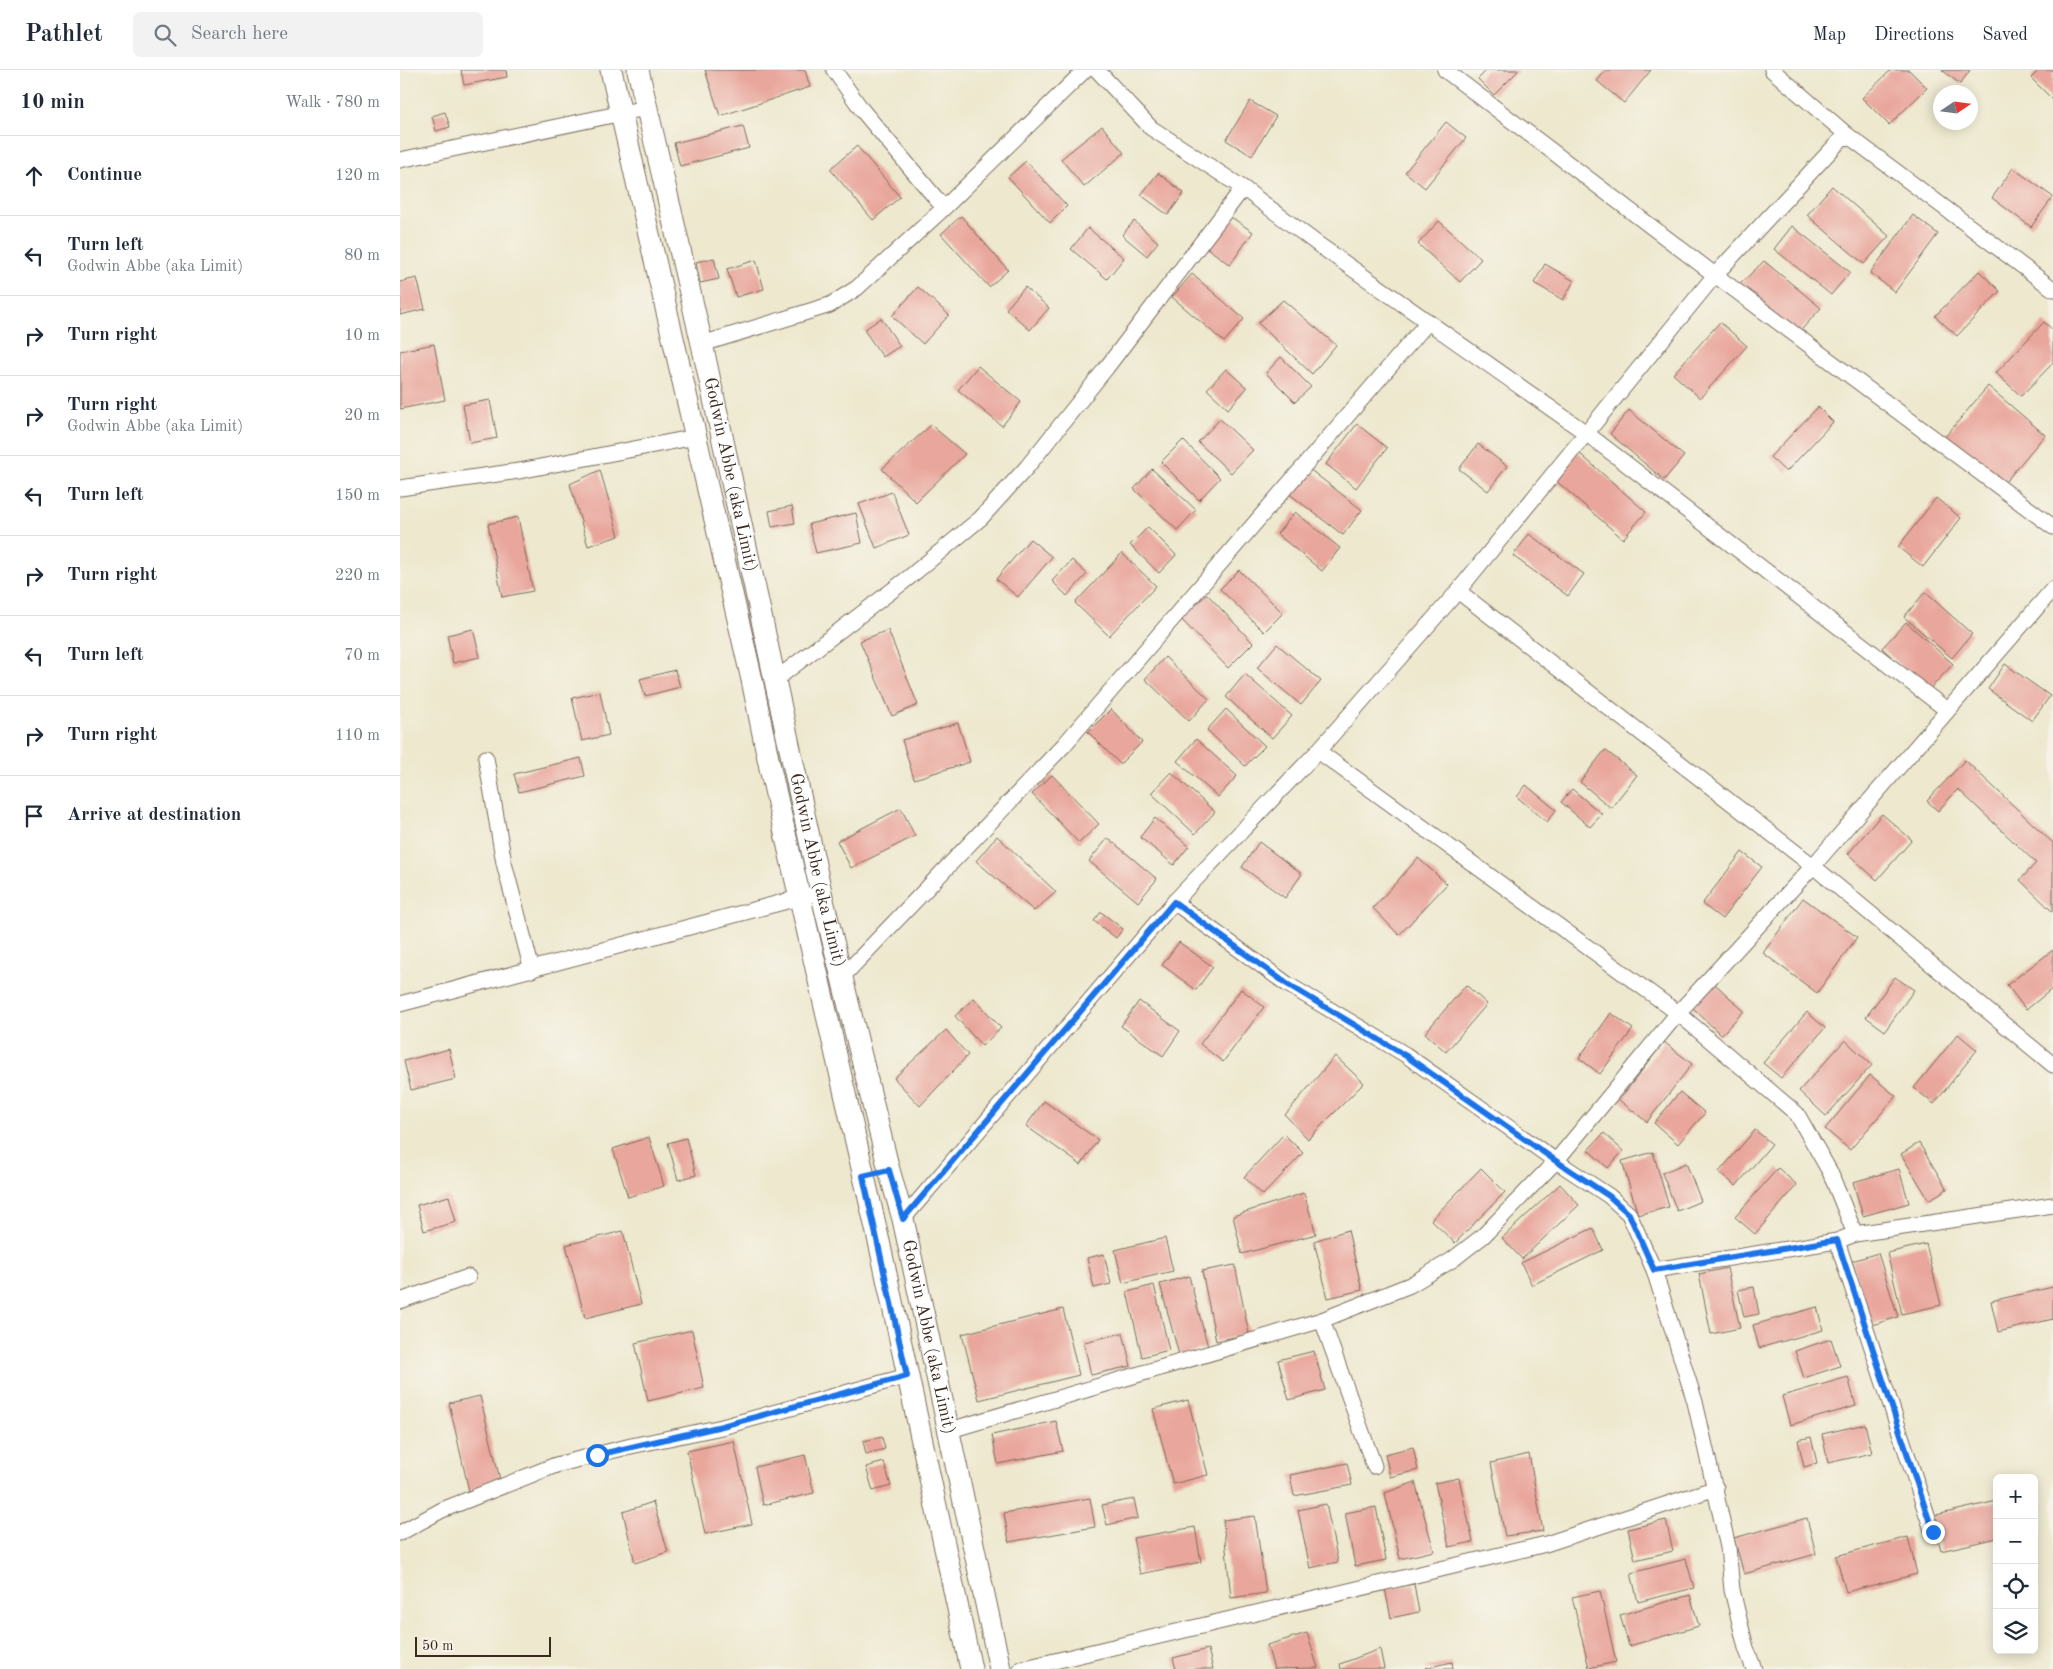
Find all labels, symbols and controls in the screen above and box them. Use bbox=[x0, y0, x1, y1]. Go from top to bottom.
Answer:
search box bbox=[133, 12, 483, 57]
icon: search bbox=[151, 21, 179, 49]
text: Pathlet bbox=[25, 23, 103, 47]
text: Search here bbox=[191, 25, 288, 44]
text: Map bbox=[1813, 26, 1846, 44]
text: Directions bbox=[1874, 26, 1954, 44]
text: Saved bbox=[1982, 26, 2028, 44]
north arrow bbox=[1933, 85, 1978, 130]
text: 10 min bbox=[20, 92, 85, 113]
text: Walk · 780 m bbox=[285, 95, 380, 111]
icon: ahead bbox=[20, 162, 48, 190]
text: Continue bbox=[67, 166, 142, 185]
text: 120 m bbox=[335, 168, 380, 184]
text: Turn left bbox=[67, 236, 144, 255]
icon: left bbox=[20, 242, 48, 270]
text: 80 m bbox=[344, 248, 380, 264]
text: Godwin Abbe (aka Limit) bbox=[67, 259, 243, 275]
icon: right bbox=[20, 322, 48, 350]
text: Turn right bbox=[67, 326, 157, 345]
text: 10 m bbox=[344, 328, 380, 344]
street label: Godwin Abbe (aka Limit) bbox=[701, 376, 761, 573]
text: Turn right bbox=[67, 396, 157, 415]
icon: right bbox=[20, 402, 48, 430]
text: 20 m bbox=[344, 408, 380, 424]
text: Godwin Abbe (aka Limit) bbox=[67, 419, 243, 435]
icon: left bbox=[20, 482, 48, 510]
text: Turn left bbox=[67, 486, 144, 505]
text: 150 m bbox=[335, 488, 380, 504]
icon: right bbox=[20, 562, 48, 590]
text: Turn right bbox=[67, 566, 157, 585]
text: 220 m bbox=[335, 568, 380, 584]
icon: left bbox=[20, 642, 48, 670]
text: Turn left bbox=[67, 646, 144, 665]
text: 70 m bbox=[344, 648, 380, 664]
icon: right bbox=[20, 722, 48, 750]
text: Turn right bbox=[67, 726, 157, 745]
text: 110 m bbox=[335, 728, 380, 744]
street label: Godwin Abbe (aka Limit) bbox=[786, 771, 849, 969]
icon: arrive bbox=[20, 802, 48, 830]
text: Arrive at destination bbox=[67, 806, 241, 825]
street label: Godwin Abbe (aka Limit) bbox=[899, 1238, 959, 1436]
route start bbox=[586, 1444, 609, 1467]
map controls bbox=[1993, 1474, 2038, 1654]
button: + bbox=[1993, 1474, 2038, 1519]
button: − bbox=[1993, 1519, 2038, 1564]
route end bbox=[1922, 1521, 1945, 1544]
button: locate bbox=[1993, 1564, 2038, 1609]
button: layers bbox=[1993, 1609, 2038, 1654]
scale bar bbox=[415, 1634, 551, 1657]
text: 50 m bbox=[422, 1639, 453, 1653]

